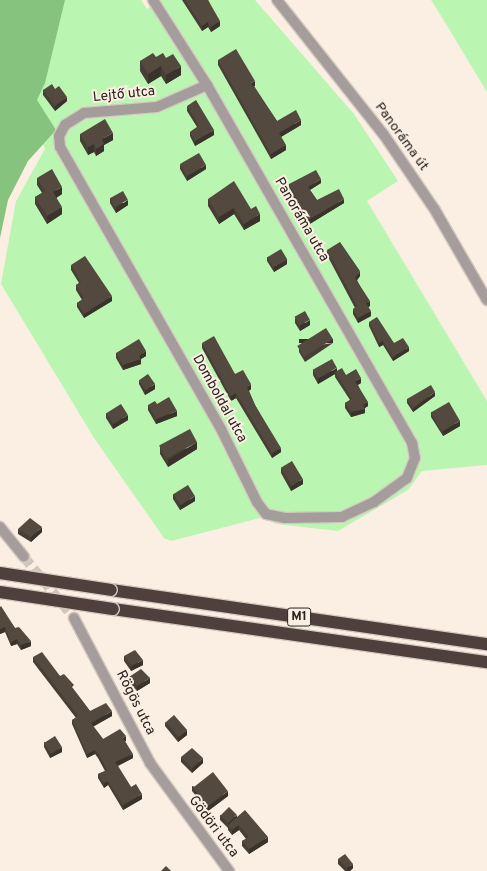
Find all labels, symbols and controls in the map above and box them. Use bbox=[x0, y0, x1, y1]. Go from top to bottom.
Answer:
street label: Lejtő utca bbox=[92, 83, 156, 107]
street label: Panoráma út bbox=[371, 100, 431, 174]
street label: Panoráma utca bbox=[270, 175, 332, 265]
street label: Domboldal utca bbox=[188, 352, 250, 446]
road number: M1 bbox=[287, 606, 311, 628]
street label: Rögös utca bbox=[112, 668, 158, 738]
street label: Gödöri utca bbox=[184, 793, 242, 861]

